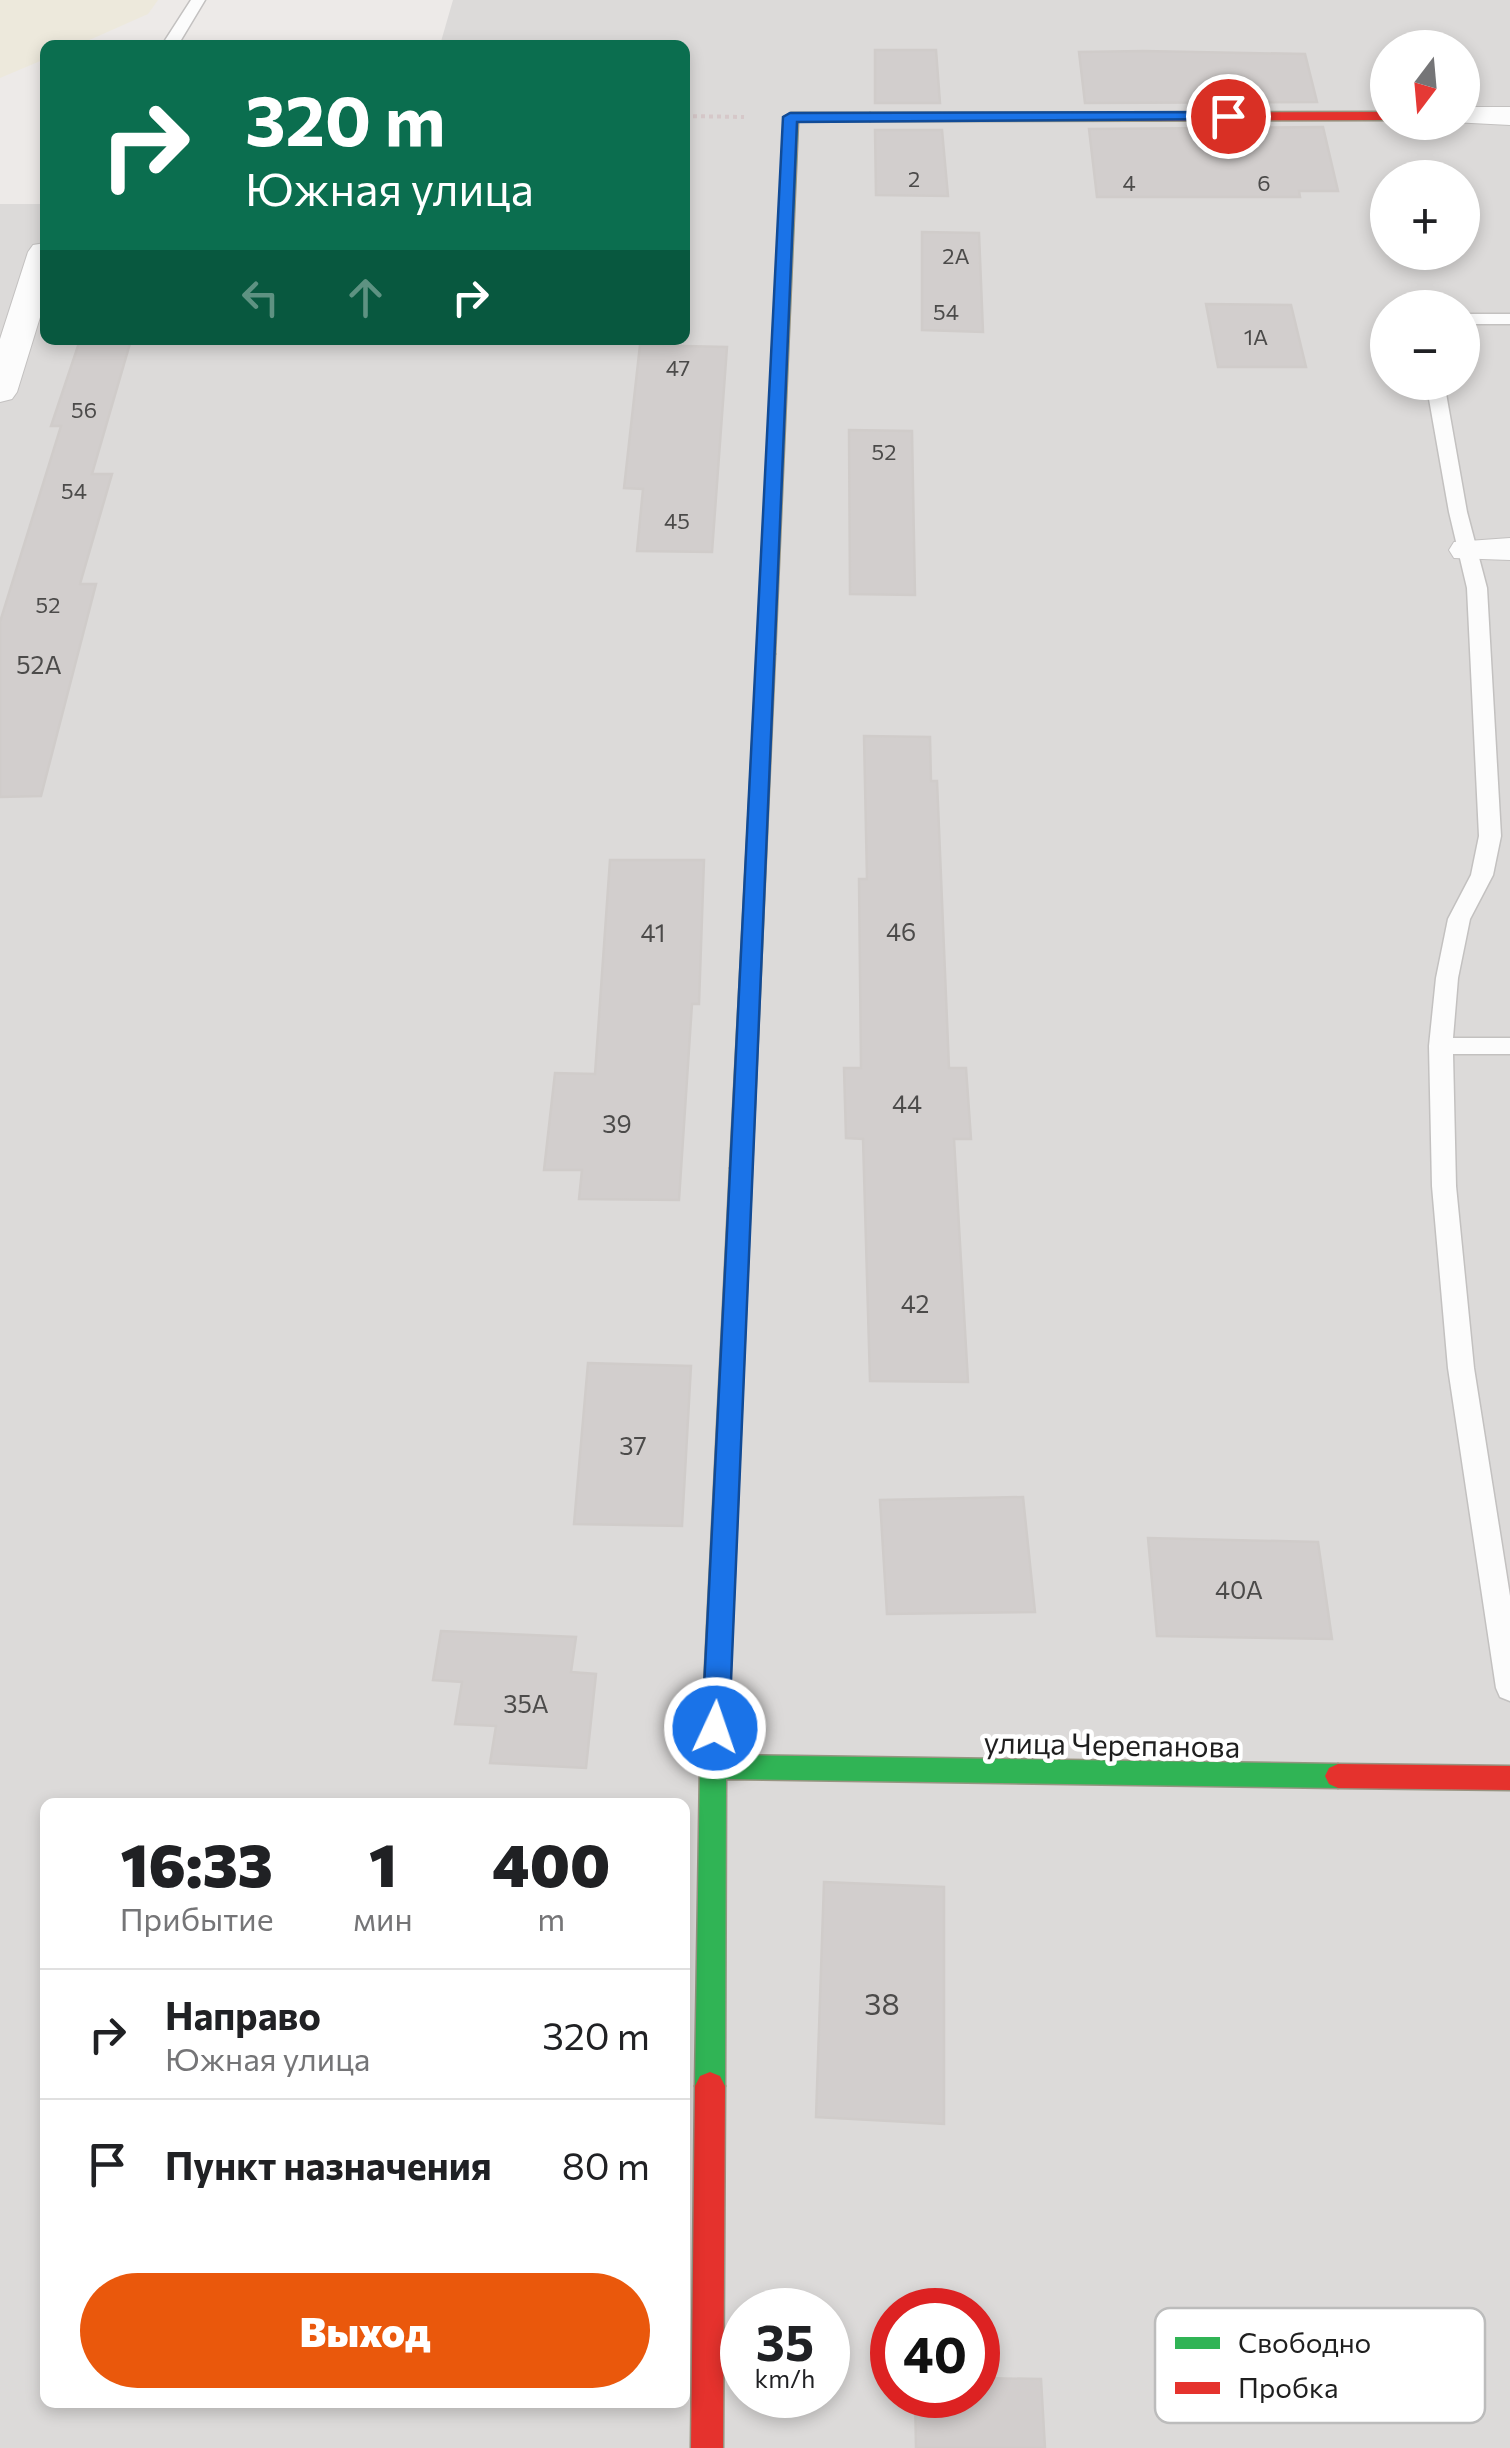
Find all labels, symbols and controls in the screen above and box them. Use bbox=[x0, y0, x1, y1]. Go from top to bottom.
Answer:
north arrow bbox=[1370, 30, 1480, 140]
map controls bbox=[1370, 30, 1480, 400]
pin bbox=[1186, 74, 1271, 159]
text: 320 m bbox=[245, 75, 446, 160]
icon: right bbox=[80, 80, 210, 210]
icon: arrive bbox=[1201, 89, 1256, 144]
text: Южная улица bbox=[245, 160, 534, 215]
button: + bbox=[1370, 160, 1480, 270]
house number: 2 bbox=[908, 165, 920, 192]
house number: 4 bbox=[1122, 169, 1136, 196]
house number: 6 bbox=[1257, 169, 1271, 196]
house number: 2А bbox=[942, 242, 970, 269]
icon: left bbox=[233, 270, 288, 325]
icon: ahead bbox=[338, 270, 393, 325]
icon: right bbox=[443, 270, 498, 325]
button: − bbox=[1370, 290, 1480, 400]
house number: 54 bbox=[933, 298, 959, 325]
house number: 1А bbox=[1244, 323, 1268, 350]
house number: 47 bbox=[666, 354, 690, 381]
house number: 56 bbox=[71, 396, 97, 423]
house number: 52 bbox=[872, 438, 896, 465]
house number: 54 bbox=[61, 477, 87, 504]
house number: 45 bbox=[664, 507, 690, 534]
house number: 52 bbox=[36, 591, 60, 618]
house number: 52А bbox=[16, 649, 62, 679]
house number: 46 bbox=[886, 916, 916, 946]
house number: 41 bbox=[641, 917, 665, 947]
house number: 44 bbox=[892, 1088, 922, 1118]
house number: 39 bbox=[602, 1108, 632, 1138]
house number: 42 bbox=[901, 1288, 929, 1318]
house number: 37 bbox=[619, 1430, 647, 1460]
house number: 40А bbox=[1215, 1574, 1263, 1604]
position arrow bbox=[663, 1676, 767, 1780]
house number: 35А bbox=[503, 1688, 549, 1718]
street label: улица Черепанова bbox=[984, 1722, 1240, 1764]
text: 16:33 bbox=[120, 1826, 273, 1899]
text: 1 bbox=[369, 1826, 397, 1899]
text: 400 bbox=[492, 1826, 610, 1899]
text: Прибытие bbox=[120, 1898, 274, 1938]
text: мин bbox=[353, 1898, 413, 1938]
text: m bbox=[537, 1898, 565, 1938]
house number: 38 bbox=[864, 1984, 900, 2021]
text: Направо bbox=[165, 1991, 321, 2038]
icon: right bbox=[80, 2007, 135, 2062]
text: 320 m bbox=[542, 2011, 650, 2058]
text: Южная улица bbox=[165, 2038, 370, 2078]
icon: arrive bbox=[80, 2137, 135, 2192]
text: Пункт назначения bbox=[165, 2141, 492, 2188]
text: 80 m bbox=[562, 2141, 650, 2188]
button: Выход bbox=[80, 2273, 650, 2388]
speed limit sign: 40 bbox=[870, 2288, 1000, 2418]
legend bbox=[1155, 2308, 1485, 2423]
text: 35 bbox=[756, 2310, 814, 2371]
text: Свободно bbox=[1238, 2325, 1371, 2359]
text: km/h bbox=[755, 2363, 815, 2393]
text: Пробка bbox=[1238, 2370, 1338, 2404]

